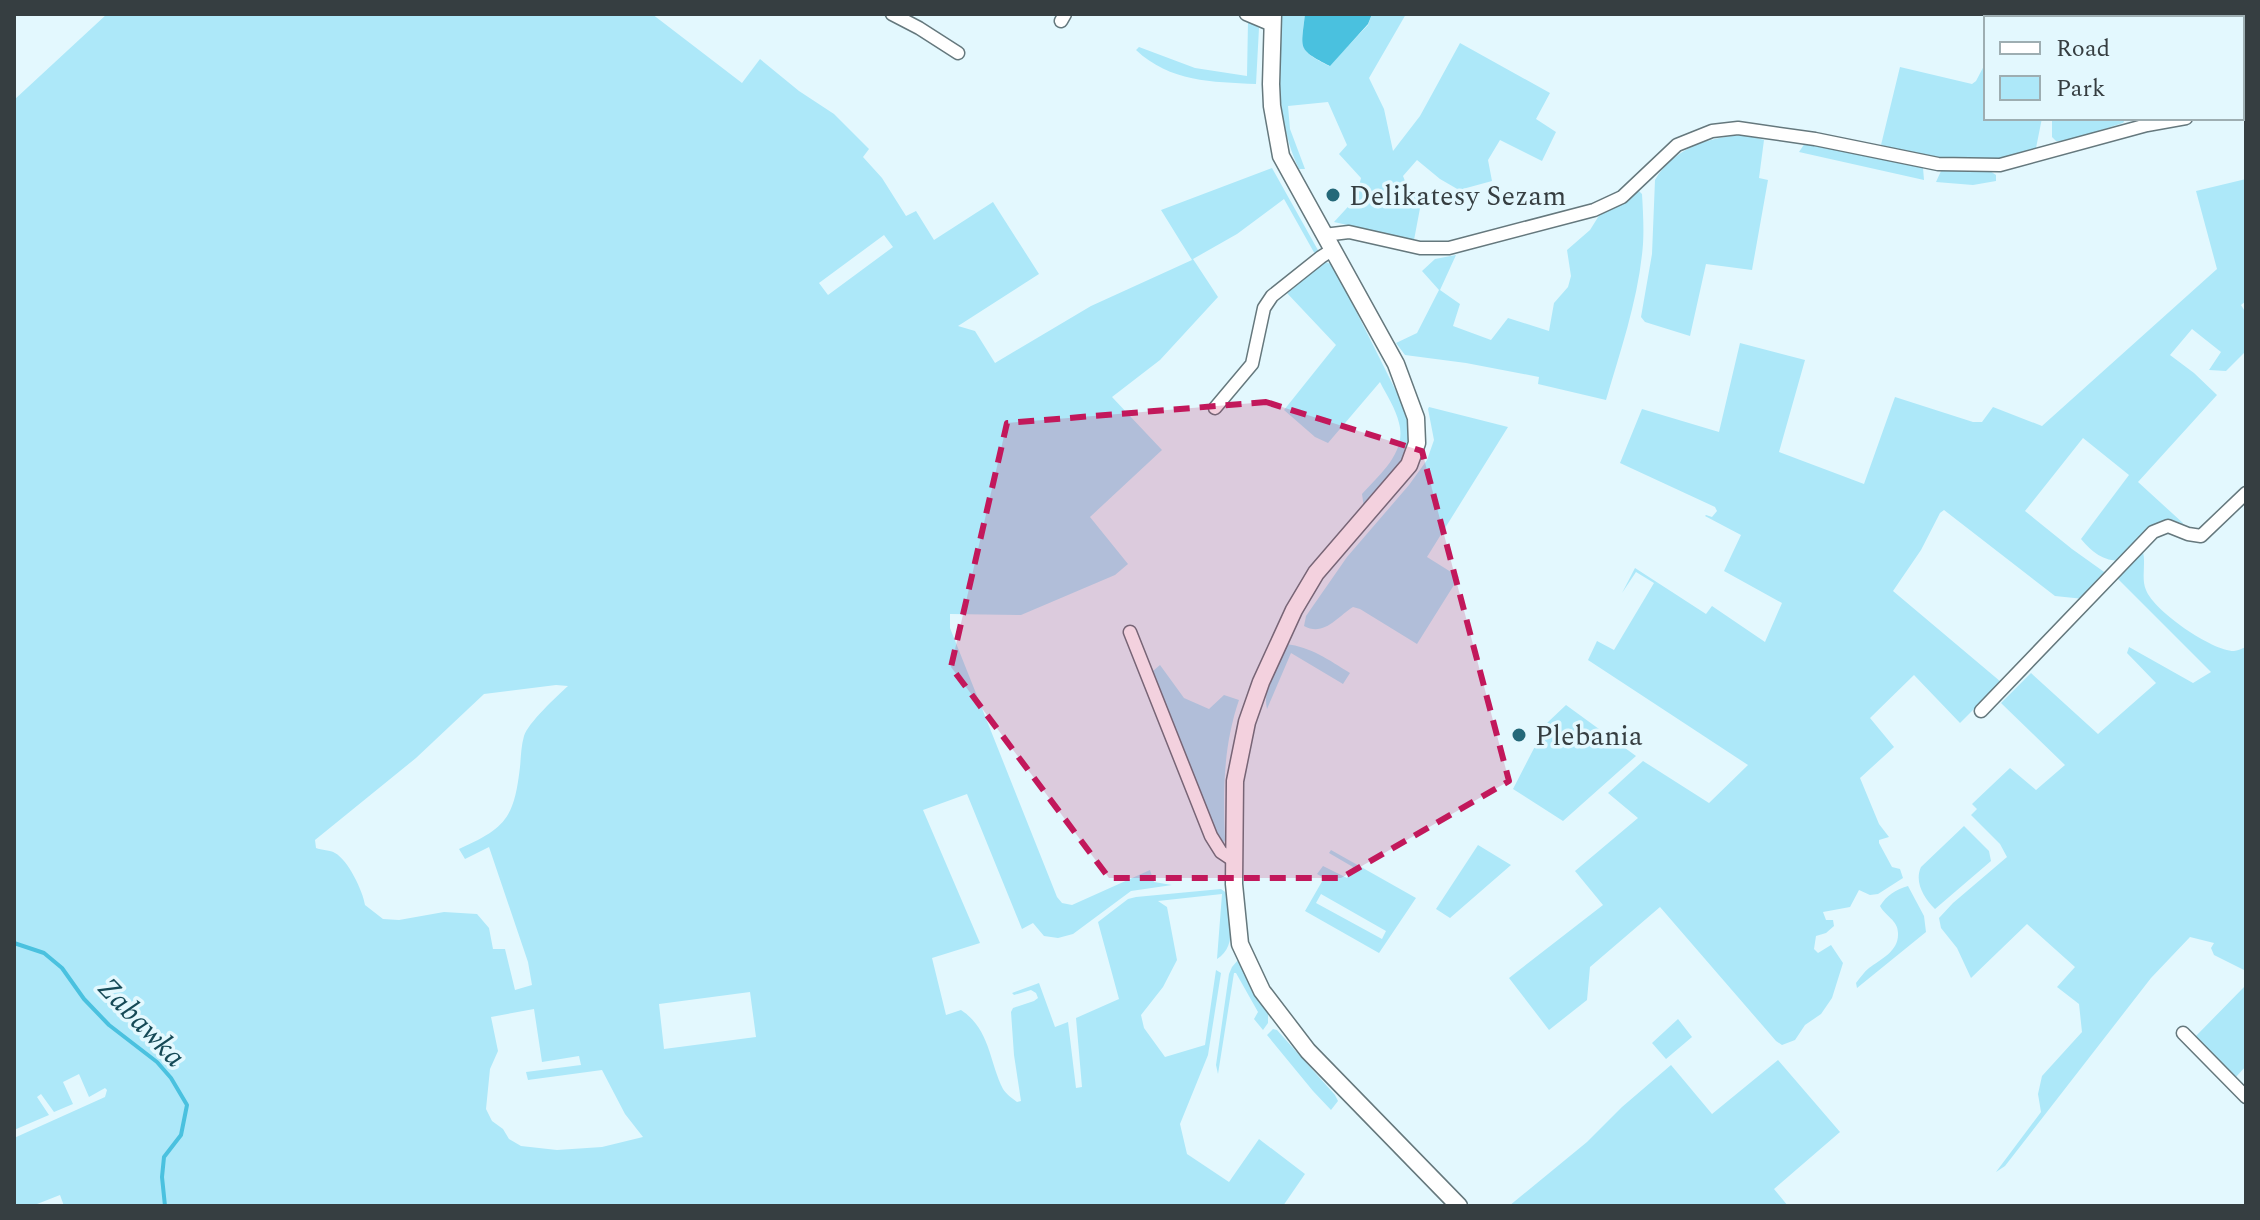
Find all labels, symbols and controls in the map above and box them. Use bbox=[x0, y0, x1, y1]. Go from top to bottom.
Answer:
legend bbox=[1984, 16, 2244, 120]
text: Road bbox=[2056, 31, 2110, 67]
text: Park bbox=[2056, 71, 2106, 107]
place label: Delikatesy Sezam bbox=[1349, 175, 1566, 218]
marker: Delikatesy Sezam bbox=[1324, 186, 1342, 204]
place label: Plebania bbox=[1535, 715, 1643, 758]
marker: Plebania bbox=[1510, 726, 1528, 744]
water label: Zabawka bbox=[86, 967, 196, 1079]

